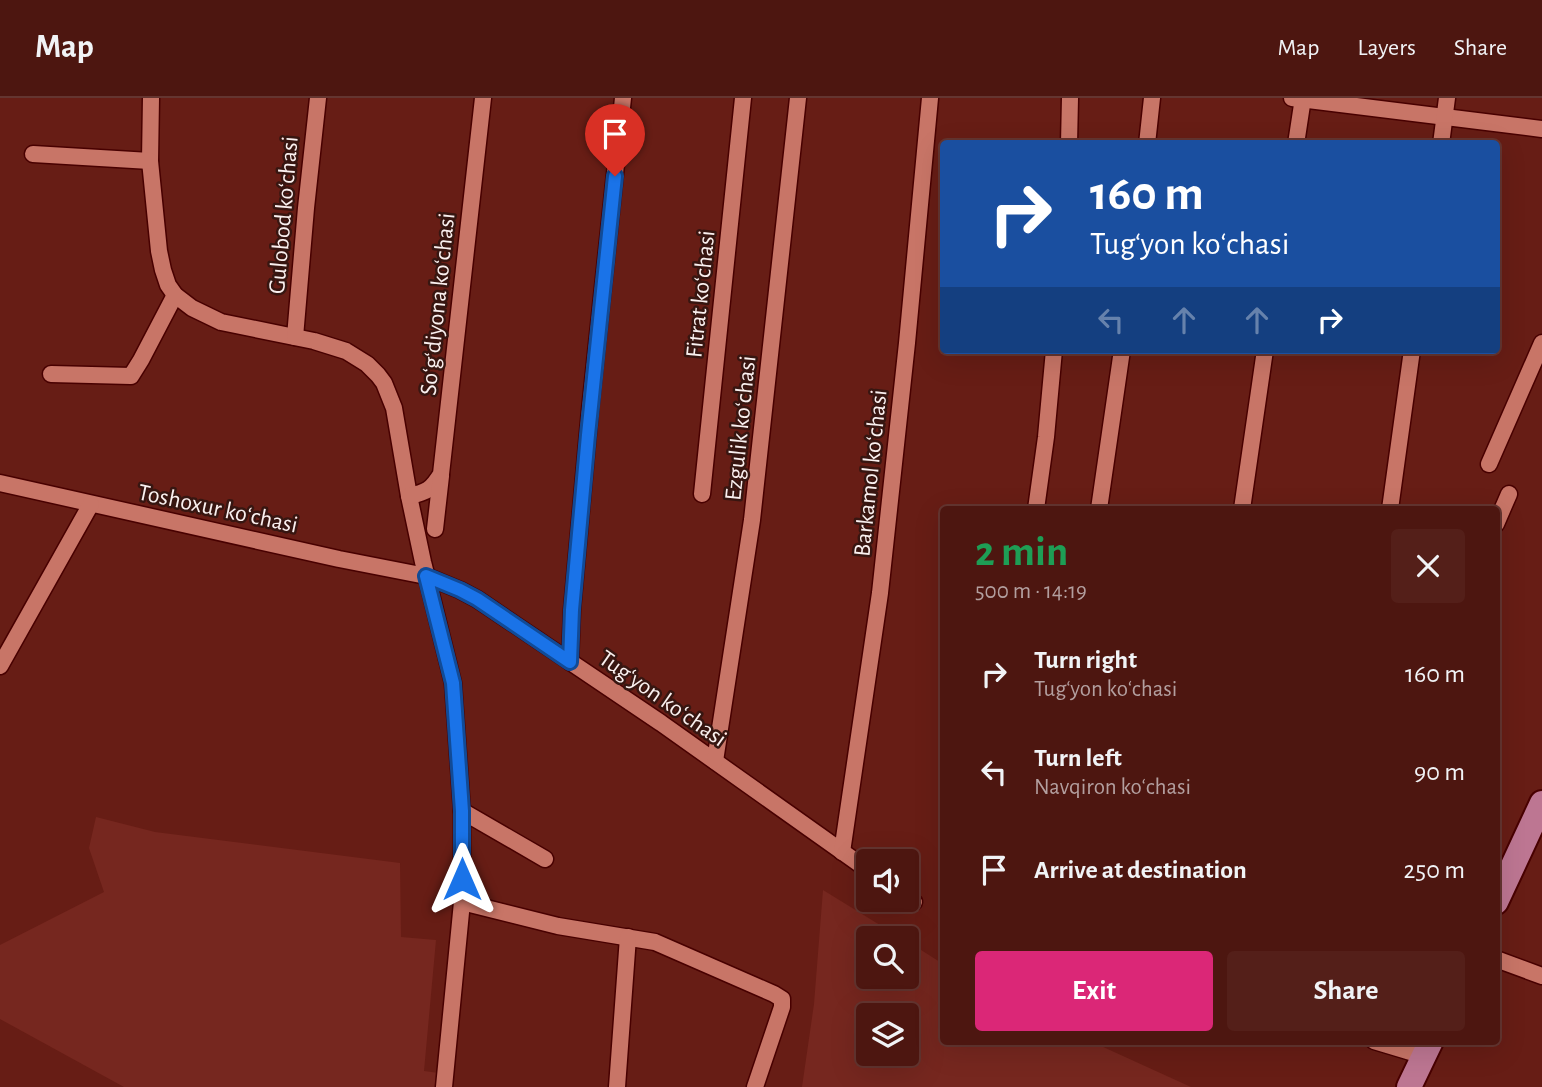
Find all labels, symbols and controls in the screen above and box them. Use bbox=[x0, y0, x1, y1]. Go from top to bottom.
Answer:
text: Map bbox=[35, 31, 94, 64]
text: Map bbox=[1277, 36, 1319, 60]
text: Layers bbox=[1357, 36, 1416, 60]
text: Share bbox=[1454, 36, 1507, 60]
pin bbox=[585, 104, 645, 176]
icon: arrive bbox=[596, 115, 634, 153]
street label: Gulobod koʻchasi bbox=[265, 135, 303, 295]
icon: right bbox=[975, 168, 1066, 259]
text: 160 m bbox=[1090, 170, 1204, 219]
street label: Soʻgʻdiyona koʻchasi bbox=[416, 212, 460, 397]
text: Tugʻyon koʻchasi bbox=[1090, 228, 1289, 260]
street label: Fitrat koʻchasi bbox=[682, 229, 720, 359]
icon: left bbox=[1092, 301, 1130, 339]
icon: ahead bbox=[1165, 301, 1203, 339]
icon: ahead bbox=[1238, 301, 1276, 339]
icon: right bbox=[1311, 301, 1349, 339]
street label: Ezgulik koʻchasi bbox=[721, 355, 761, 502]
street label: Barkamol koʻchasi bbox=[850, 389, 892, 558]
street label: Toshoxur koʻchasi bbox=[136, 480, 300, 538]
button: close bbox=[1391, 529, 1465, 603]
text: 2 min bbox=[975, 531, 1068, 573]
text: 500 m · 14:19 bbox=[975, 580, 1087, 603]
street label: Tugʻyon koʻchasi bbox=[594, 646, 731, 752]
text: Turn right bbox=[1034, 647, 1137, 673]
icon: right bbox=[975, 655, 1013, 693]
text: 160 m bbox=[1405, 661, 1465, 687]
text: Tugʻyon koʻchasi bbox=[1034, 678, 1177, 701]
text: Turn left bbox=[1034, 745, 1122, 771]
icon: left bbox=[975, 753, 1013, 791]
text: 90 m bbox=[1414, 759, 1465, 785]
text: Navqiron koʻchasi bbox=[1034, 776, 1191, 799]
position arrow bbox=[425, 842, 499, 916]
map controls bbox=[856, 849, 919, 1066]
button: sound bbox=[856, 849, 919, 912]
icon: arrive bbox=[975, 851, 1013, 889]
text: Arrive at destination bbox=[1034, 857, 1247, 883]
text: 250 m bbox=[1403, 857, 1465, 883]
button: search bbox=[856, 926, 919, 989]
button: Exit bbox=[975, 951, 1213, 1031]
button: Share bbox=[1227, 951, 1465, 1031]
button: layers bbox=[856, 1003, 919, 1066]

